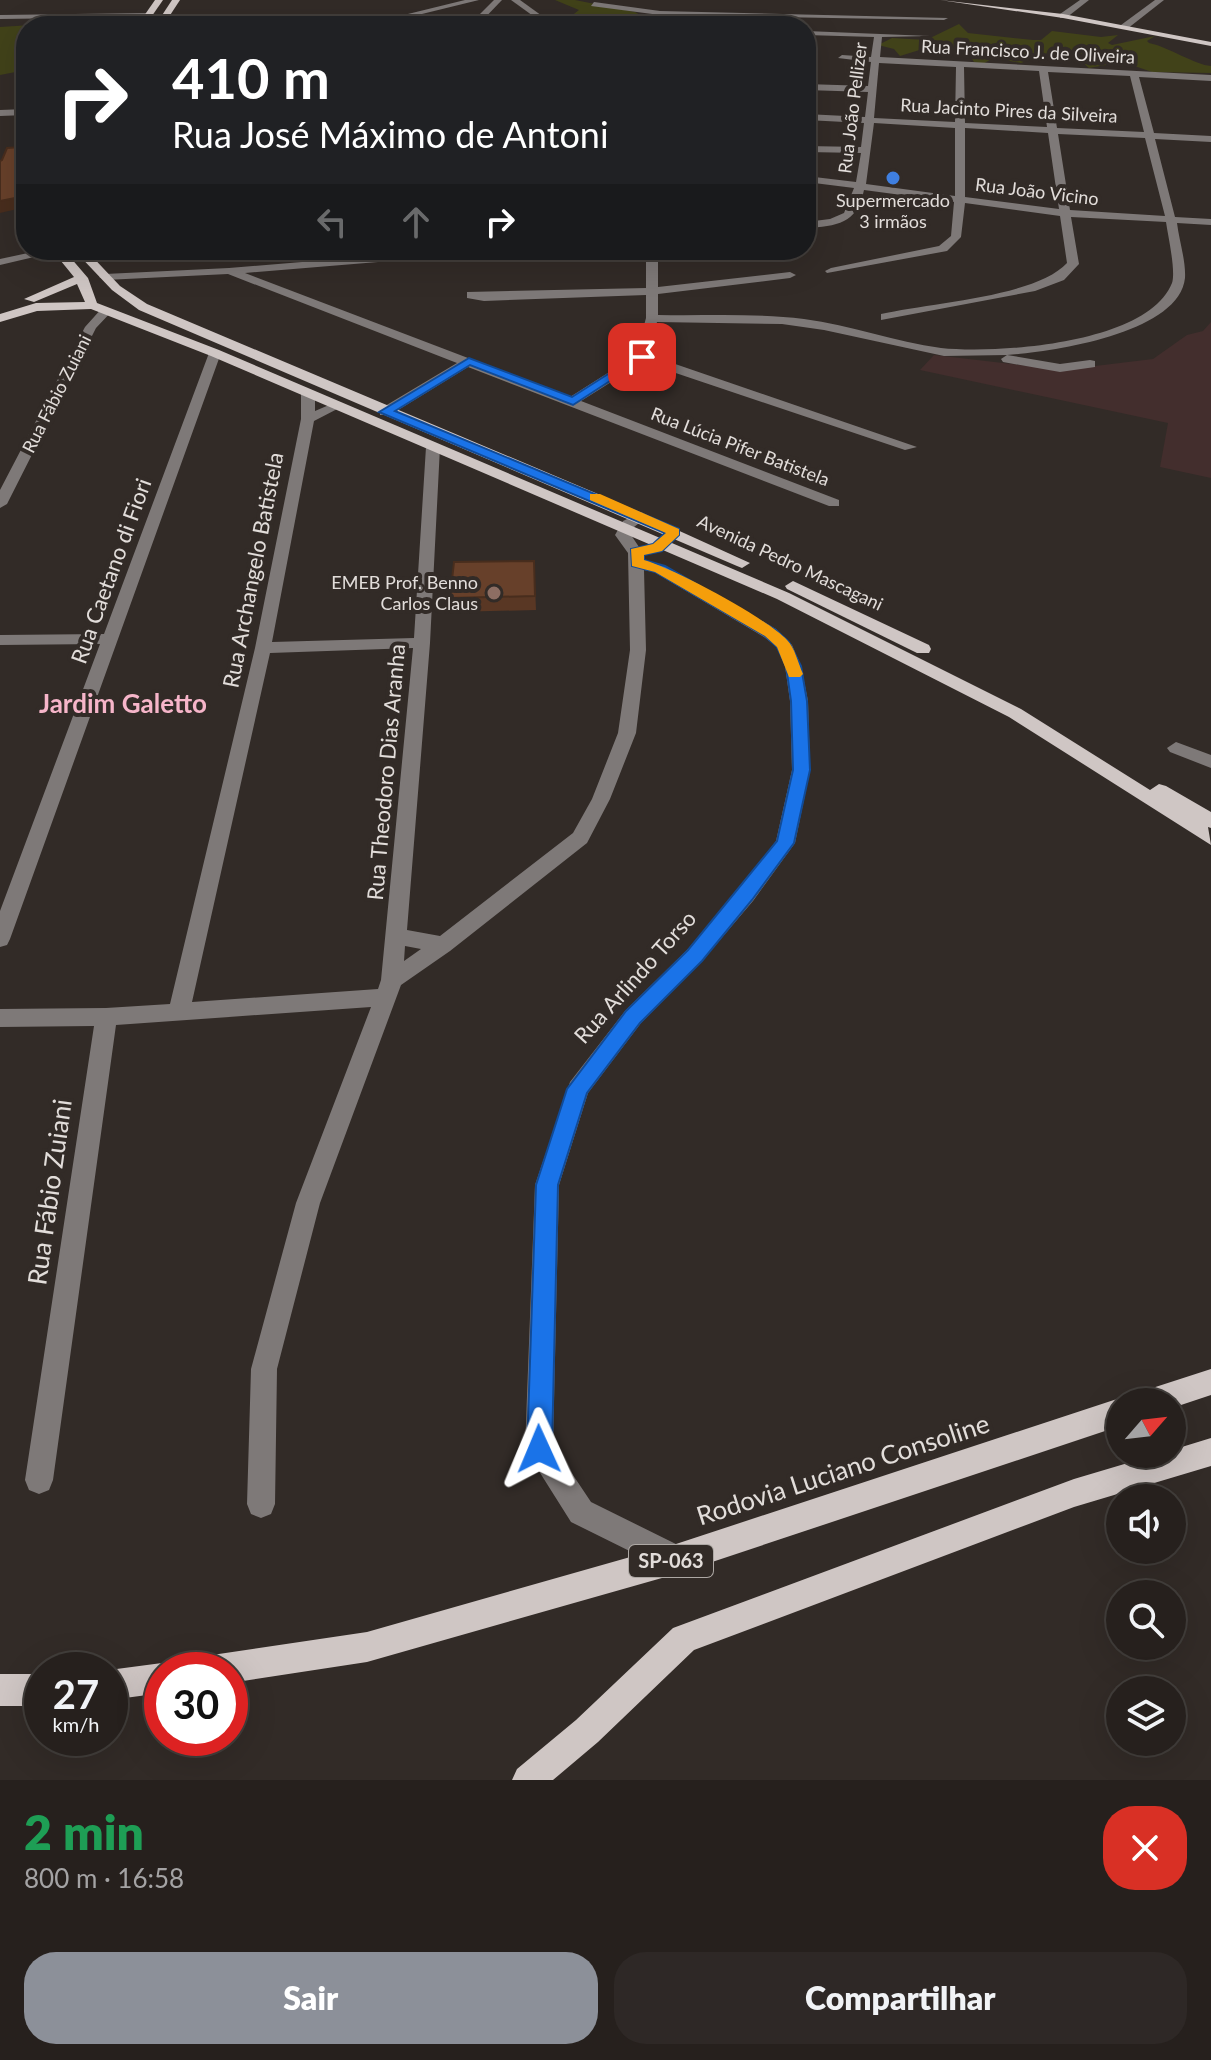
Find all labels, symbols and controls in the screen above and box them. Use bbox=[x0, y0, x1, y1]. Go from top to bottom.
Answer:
street label: Rua Francisco J. de Oliveira bbox=[920, 34, 1136, 68]
street label: Rua João Pellizer bbox=[833, 41, 871, 175]
text: 410 m bbox=[172, 44, 330, 111]
icon: right bbox=[40, 48, 144, 152]
street label: Rua Jacinto Pires da Silveira bbox=[900, 93, 1118, 127]
text: Rua José Máximo de Antoni bbox=[172, 112, 609, 156]
marker: Supermercado 3 irmãos bbox=[884, 169, 902, 187]
street label: Rua João Vicino bbox=[974, 173, 1100, 209]
place label: Supermercado 3 irmãos bbox=[836, 189, 950, 232]
icon: left bbox=[310, 200, 354, 244]
icon: ahead bbox=[394, 200, 438, 244]
icon: right bbox=[478, 200, 522, 244]
pin bbox=[608, 323, 676, 391]
street label: Rua Fábio Zuiani bbox=[17, 331, 95, 456]
icon: arrive bbox=[620, 335, 664, 379]
street label: Rua Lúcia Pifer Batistela bbox=[648, 402, 833, 490]
street label: Rua Archangelo Batistela bbox=[216, 450, 289, 690]
street label: Rua Caetano di Fiori bbox=[64, 474, 157, 667]
street label: Avenida Pedro Mascagani bbox=[694, 509, 887, 615]
place label: EMEB Prof. Benno Carlos Claus bbox=[331, 571, 478, 614]
marker: EMEB Prof. Benno Carlos Claus bbox=[485, 584, 503, 602]
street label: Rua Theodoro Dias Aranha bbox=[361, 643, 410, 901]
district label: Jardim Galetto bbox=[39, 687, 207, 719]
street label: Rua Arlindo Torso bbox=[568, 905, 701, 1049]
street label: Rua Fábio Zuiani bbox=[20, 1097, 78, 1287]
north arrow bbox=[1106, 1388, 1186, 1468]
map controls bbox=[1106, 1388, 1186, 1756]
position arrow bbox=[497, 1407, 581, 1491]
street label: Rodovia Luciano Consoline bbox=[692, 1407, 993, 1532]
button: sound bbox=[1106, 1484, 1186, 1564]
road number: SP-063 bbox=[629, 1545, 713, 1577]
button: search bbox=[1106, 1580, 1186, 1660]
speed limit sign: 30 bbox=[144, 1652, 248, 1756]
text: 27 bbox=[53, 1670, 99, 1718]
button: layers bbox=[1106, 1676, 1186, 1756]
text: km/h bbox=[53, 1712, 99, 1736]
text: 2 min bbox=[24, 1803, 144, 1860]
button: close bbox=[1103, 1806, 1187, 1890]
text: 800 m · 16:58 bbox=[24, 1862, 184, 1894]
button: Sair bbox=[24, 1952, 598, 2044]
button: Compartilhar bbox=[614, 1952, 1187, 2044]

